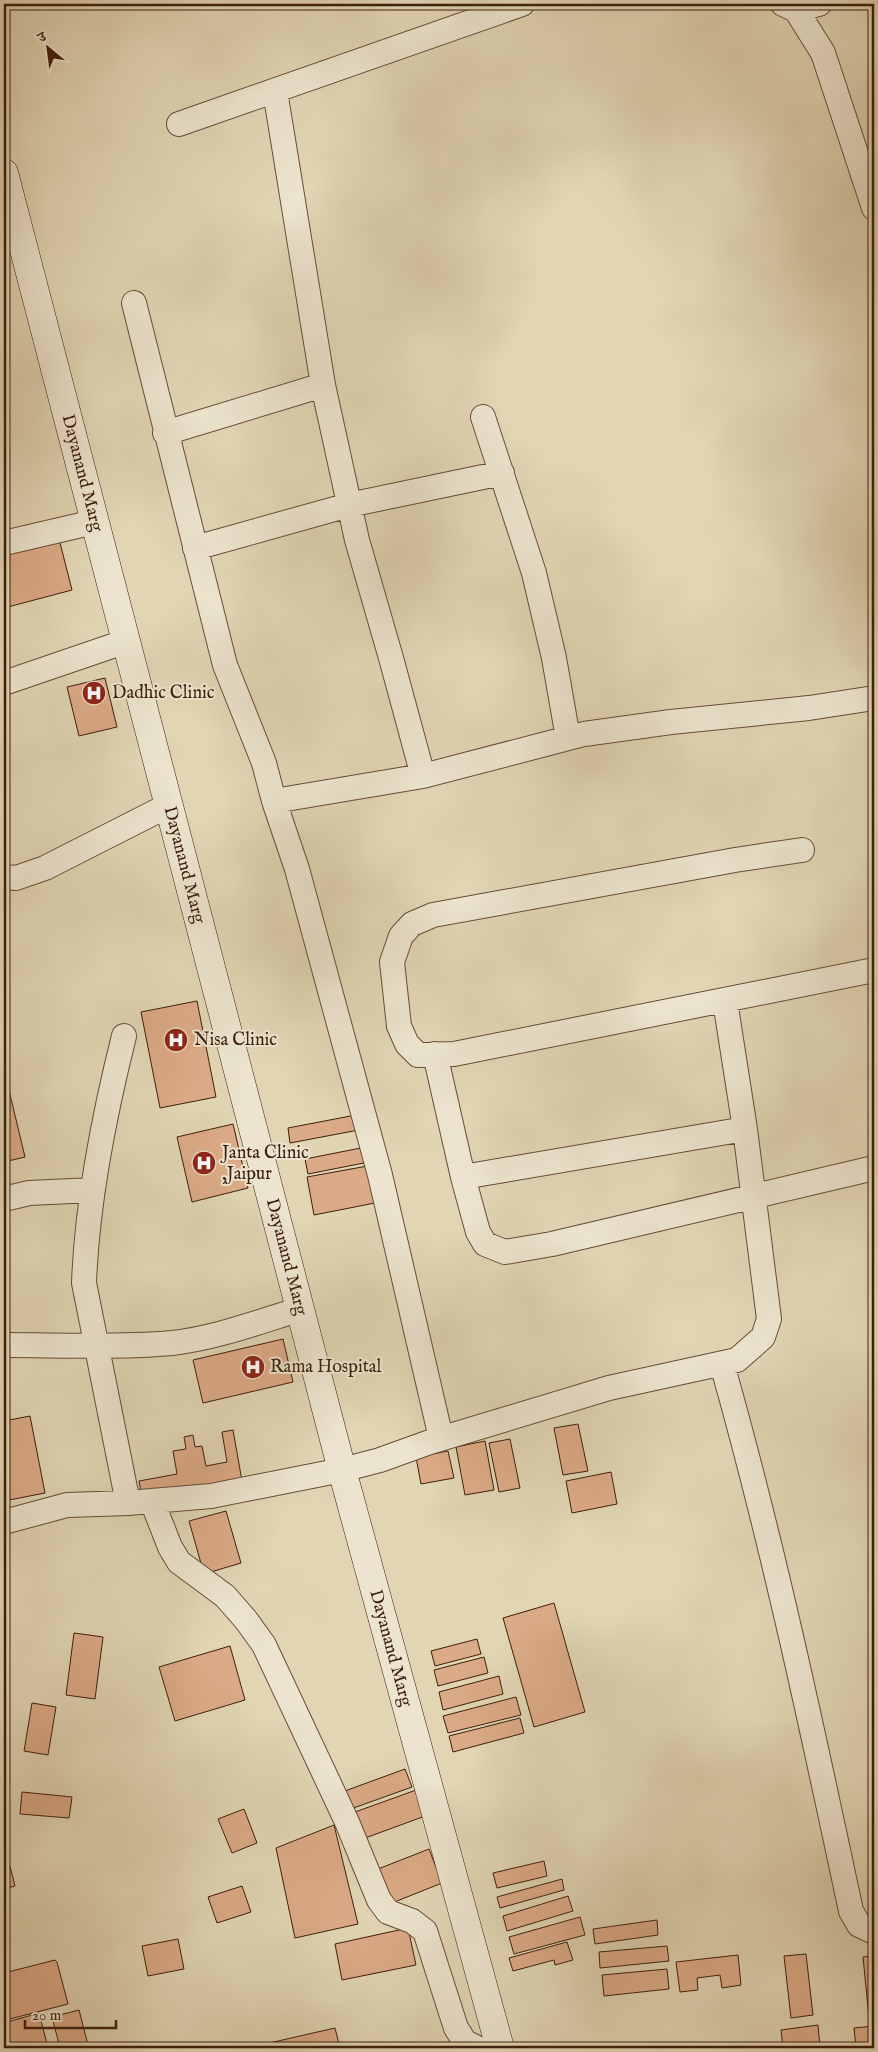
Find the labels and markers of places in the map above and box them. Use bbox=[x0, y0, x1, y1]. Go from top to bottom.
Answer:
hospital icon: Dadhic Clinic bbox=[81, 680, 107, 706]
place label: Dadhic Clinic bbox=[112, 682, 215, 705]
hospital icon: Nisa Clinic bbox=[163, 1027, 189, 1053]
place label: Nisa Clinic bbox=[194, 1029, 277, 1052]
place label: Janta Clinic ,Jaipur bbox=[220, 1142, 309, 1186]
hospital icon: Janta Clinic ,Jaipur bbox=[191, 1150, 217, 1176]
hospital icon: Rama Hospital bbox=[240, 1354, 266, 1380]
place label: Rama Hospital bbox=[270, 1356, 382, 1379]

